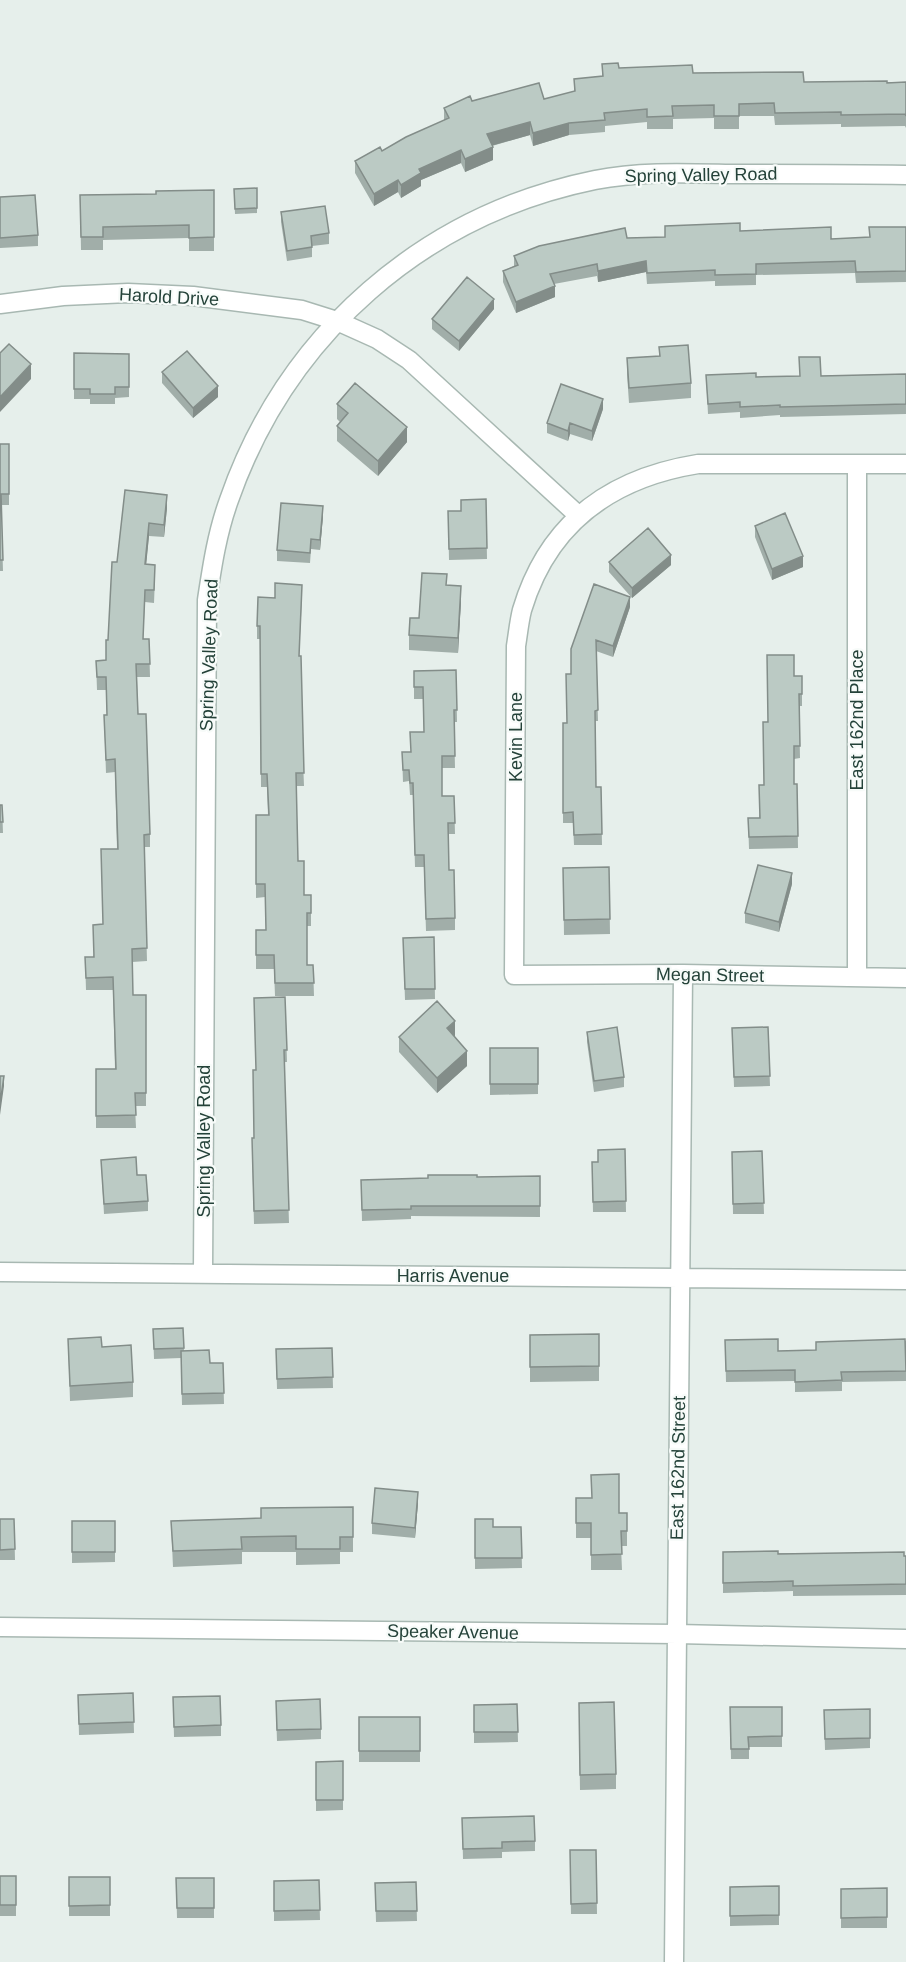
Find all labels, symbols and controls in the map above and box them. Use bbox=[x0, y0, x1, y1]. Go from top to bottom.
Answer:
street label: Spring Valley Road bbox=[624, 164, 778, 186]
street label: Harold Drive bbox=[119, 284, 219, 310]
street label: Spring Valley Road bbox=[196, 578, 222, 732]
street label: East 162nd Place bbox=[847, 649, 867, 791]
street label: Kevin Lane bbox=[506, 692, 526, 782]
street label: Megan Street bbox=[656, 964, 764, 986]
street label: Spring Valley Road bbox=[194, 1065, 214, 1217]
street label: Harris Avenue bbox=[397, 1266, 509, 1286]
street label: East 162nd Street bbox=[667, 1396, 689, 1540]
street label: Speaker Avenue bbox=[387, 1621, 519, 1643]

